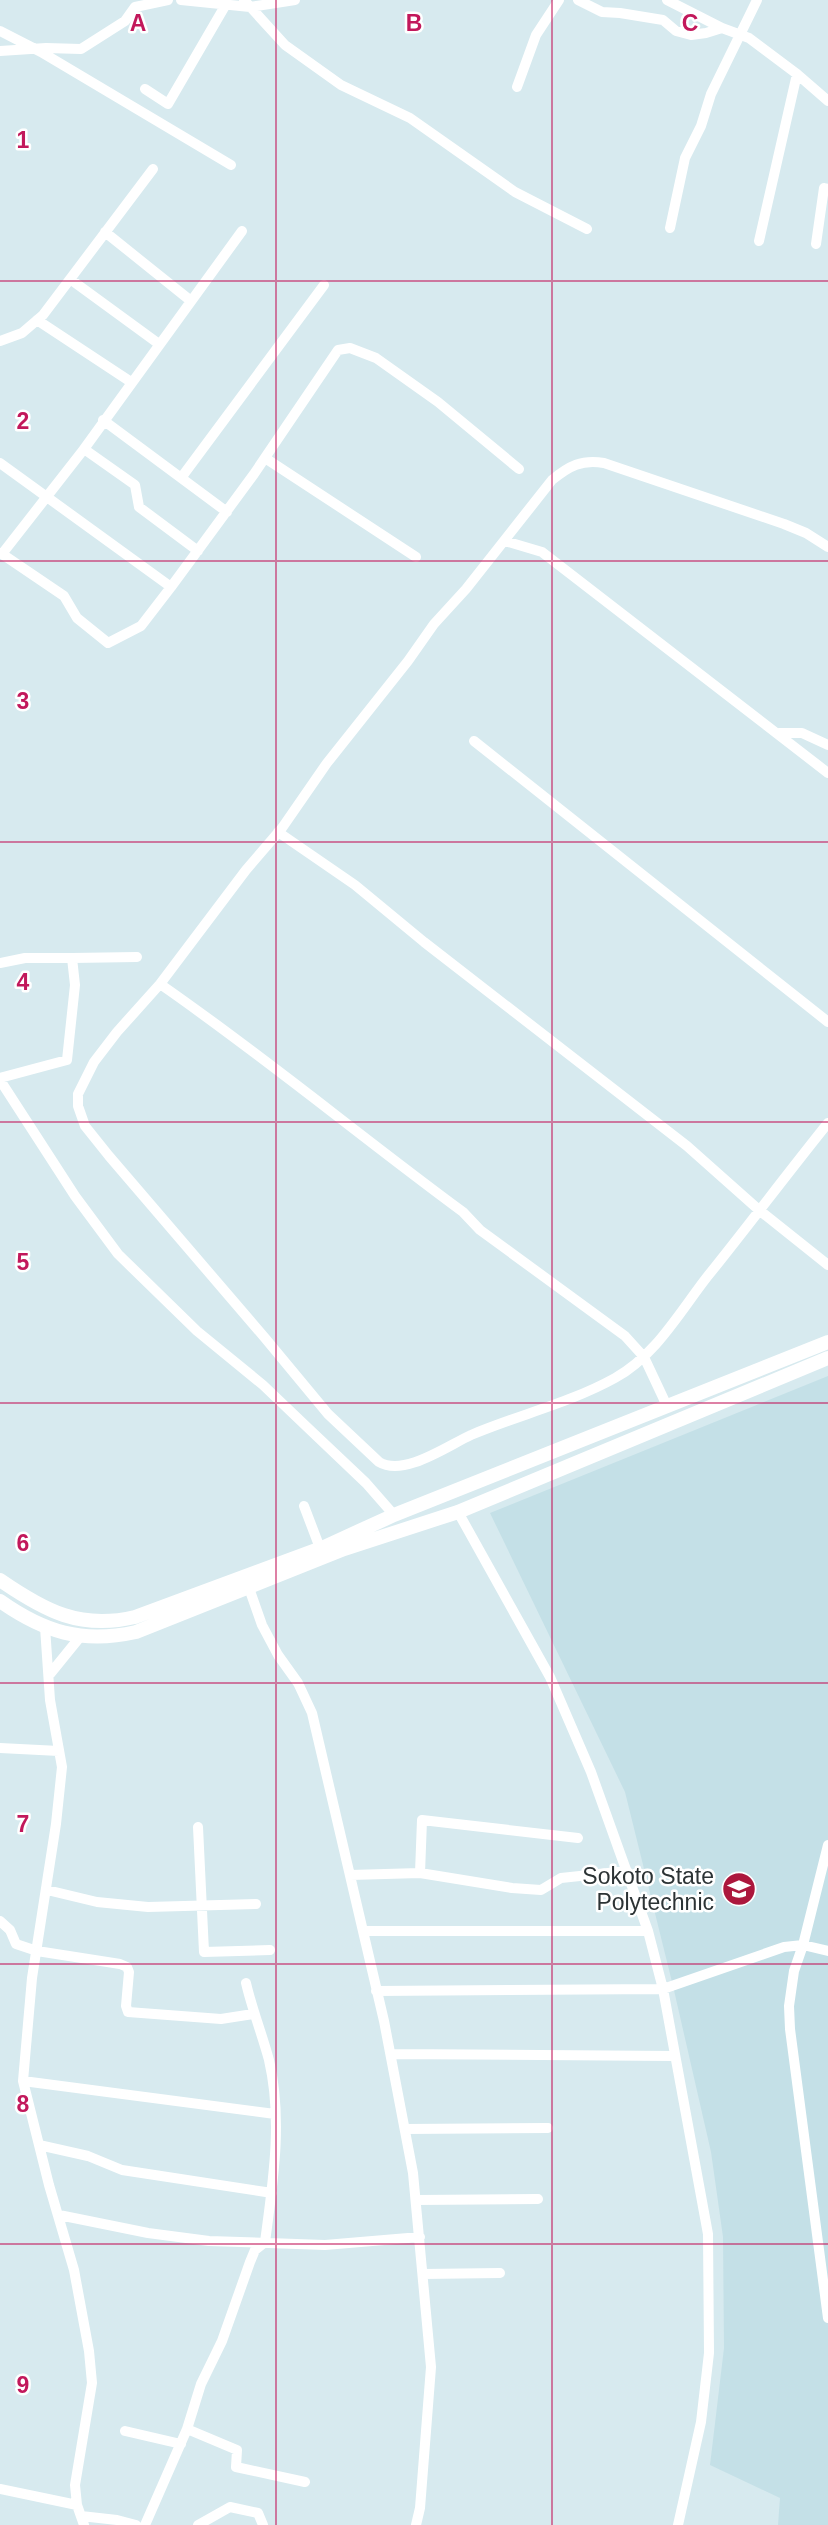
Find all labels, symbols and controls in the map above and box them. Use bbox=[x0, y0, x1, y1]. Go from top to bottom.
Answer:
text: A bbox=[130, 10, 146, 36]
text: B bbox=[406, 10, 422, 36]
text: C bbox=[682, 10, 698, 36]
text: 1 bbox=[17, 127, 30, 153]
text: 2 bbox=[17, 408, 29, 434]
text: 3 bbox=[17, 688, 29, 714]
text: 4 bbox=[17, 969, 30, 995]
text: 5 bbox=[17, 1249, 30, 1275]
text: 6 bbox=[17, 1530, 29, 1556]
text: 7 bbox=[17, 1811, 29, 1837]
place label: Sokoto State Polytechnic bbox=[582, 1863, 714, 1915]
school or university icon: Sokoto State Polytechnic bbox=[720, 1870, 758, 1908]
text: 8 bbox=[17, 2091, 30, 2117]
text: 9 bbox=[17, 2372, 29, 2398]

